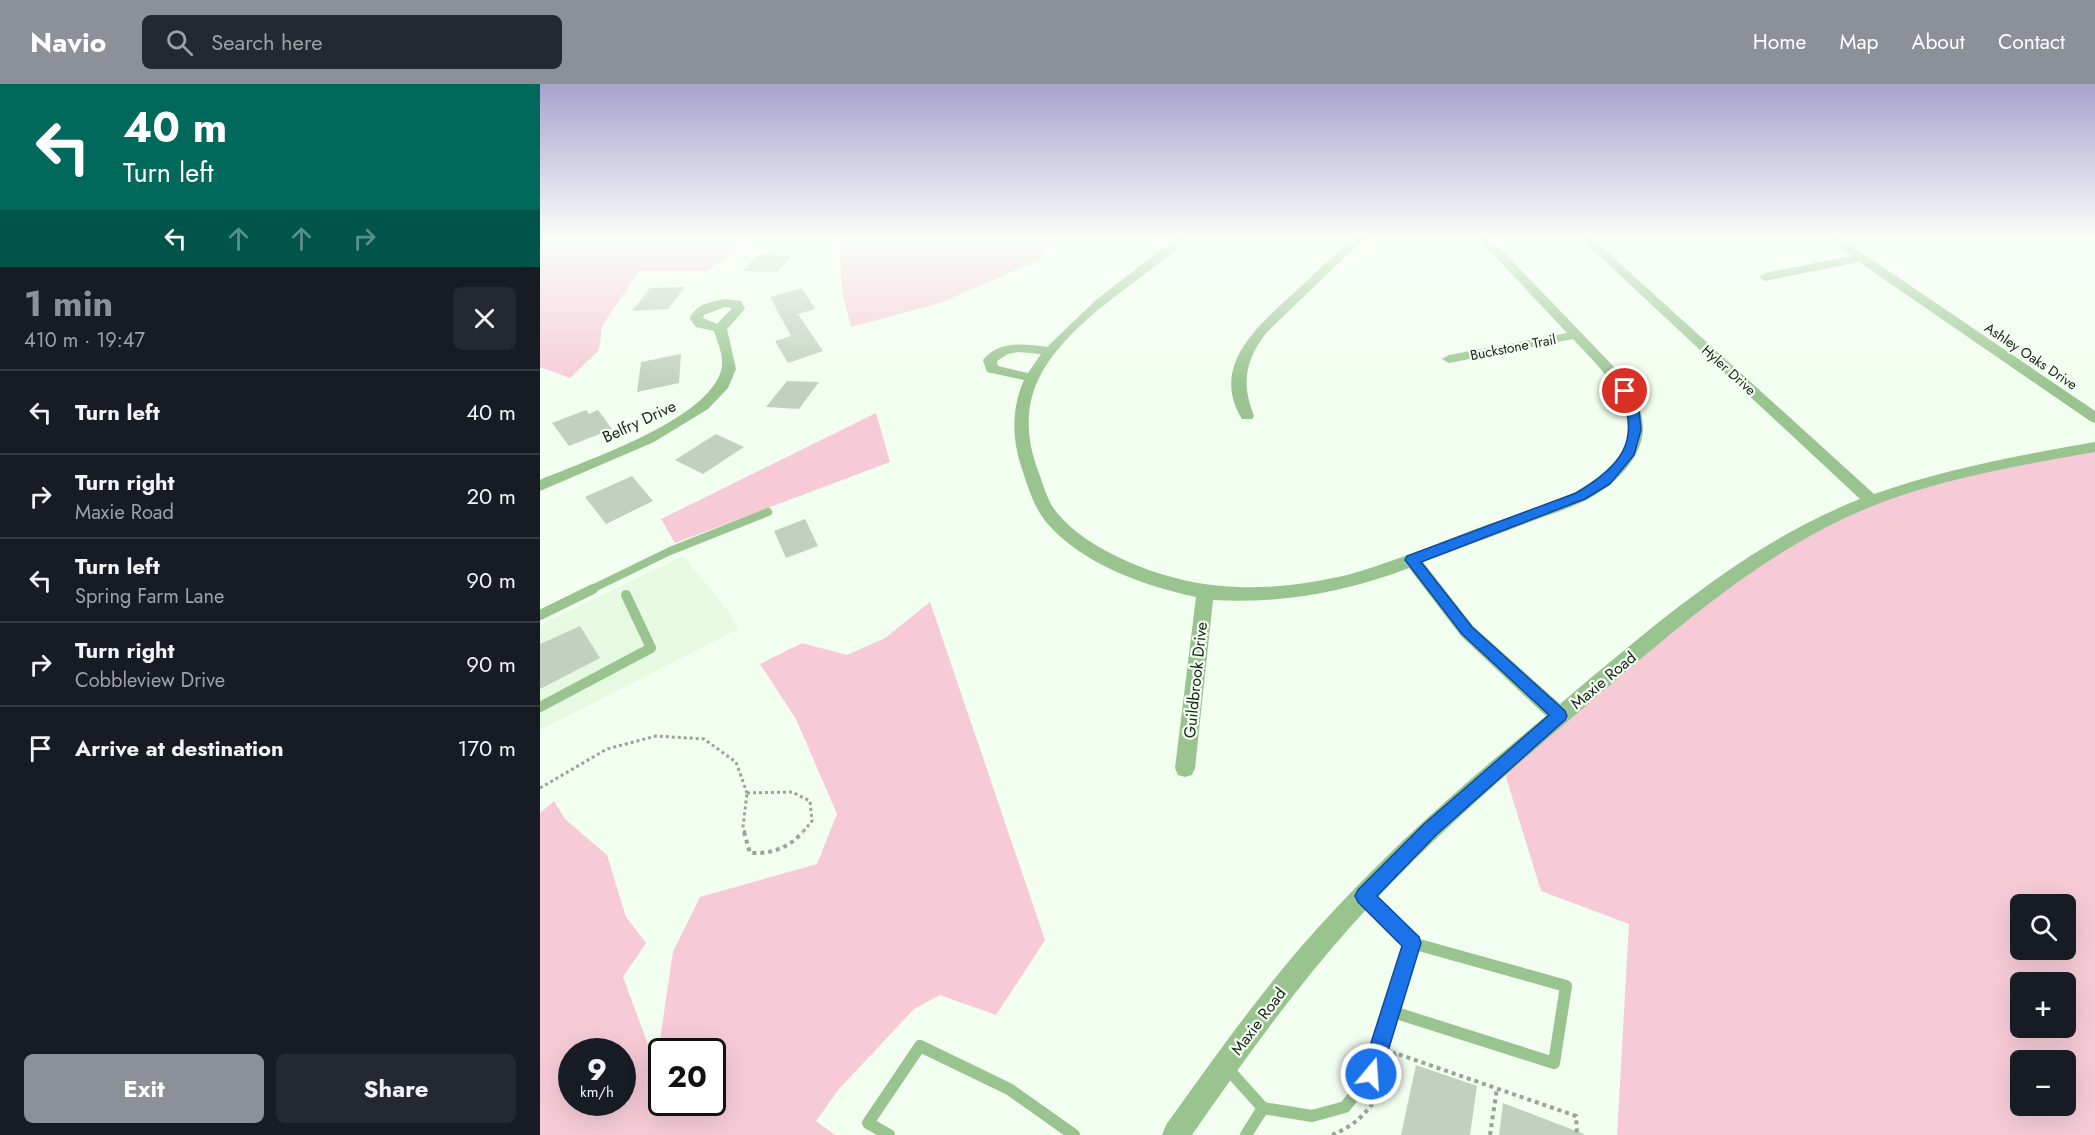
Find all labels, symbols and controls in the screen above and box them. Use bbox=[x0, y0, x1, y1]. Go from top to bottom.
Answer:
search box bbox=[142, 15, 562, 69]
text: Navio bbox=[30, 22, 106, 63]
icon: search bbox=[163, 26, 196, 59]
text: Search here bbox=[211, 26, 322, 58]
text: Home bbox=[1753, 27, 1806, 57]
text: Map bbox=[1839, 27, 1879, 57]
text: About bbox=[1912, 27, 1965, 57]
text: Contact bbox=[1998, 27, 2065, 57]
text: 40 m bbox=[123, 97, 227, 158]
icon: left bbox=[24, 108, 102, 186]
text: Turn left bbox=[123, 153, 213, 192]
icon: left bbox=[159, 222, 192, 255]
icon: ahead bbox=[222, 222, 255, 255]
icon: ahead bbox=[285, 222, 318, 255]
icon: right bbox=[348, 222, 381, 255]
text: 1 min bbox=[24, 277, 113, 329]
button: close bbox=[453, 287, 516, 350]
street label: Ashley Oaks Drive bbox=[1981, 318, 2081, 394]
text: 410 m · 19:47 bbox=[24, 326, 145, 355]
street label: Buckstone Trail bbox=[1468, 329, 1558, 365]
street label: Hyler Drive bbox=[1698, 340, 1760, 400]
pin bbox=[1599, 365, 1650, 416]
icon: arrive bbox=[1608, 374, 1641, 407]
street label: Belfry Drive bbox=[599, 394, 680, 449]
icon: left bbox=[24, 396, 57, 429]
text: Turn left bbox=[75, 396, 160, 428]
text: 40 m bbox=[466, 396, 516, 428]
text: Turn right bbox=[75, 466, 175, 498]
icon: right bbox=[24, 480, 57, 513]
text: 20 m bbox=[467, 480, 516, 512]
text: Maxie Road bbox=[75, 498, 174, 527]
text: Turn left bbox=[75, 550, 160, 582]
icon: left bbox=[24, 564, 57, 597]
text: 90 m bbox=[466, 564, 516, 596]
text: Spring Farm Lane bbox=[75, 582, 224, 611]
street label: Guildbrook Drive bbox=[1178, 621, 1213, 739]
text: Turn right bbox=[75, 634, 175, 666]
street label: Maxie Road bbox=[1566, 646, 1641, 715]
icon: right bbox=[24, 648, 57, 681]
text: 90 m bbox=[466, 648, 516, 680]
text: Cobbleview Drive bbox=[75, 666, 225, 695]
icon: arrive bbox=[24, 732, 57, 765]
text: Arrive at destination bbox=[75, 732, 284, 764]
text: 170 m bbox=[458, 732, 516, 764]
map controls bbox=[2010, 894, 2076, 1116]
button: search bbox=[2010, 894, 2076, 960]
button: + bbox=[2010, 972, 2076, 1038]
street label: Maxie Road bbox=[1225, 983, 1291, 1060]
speed limit sign: 20 bbox=[648, 1038, 726, 1116]
position arrow bbox=[1339, 1042, 1403, 1106]
text: 9 bbox=[587, 1048, 607, 1091]
button: − bbox=[2010, 1050, 2076, 1116]
button: Exit bbox=[24, 1054, 264, 1123]
button: Share bbox=[276, 1054, 516, 1123]
text: km/h bbox=[580, 1081, 614, 1103]

